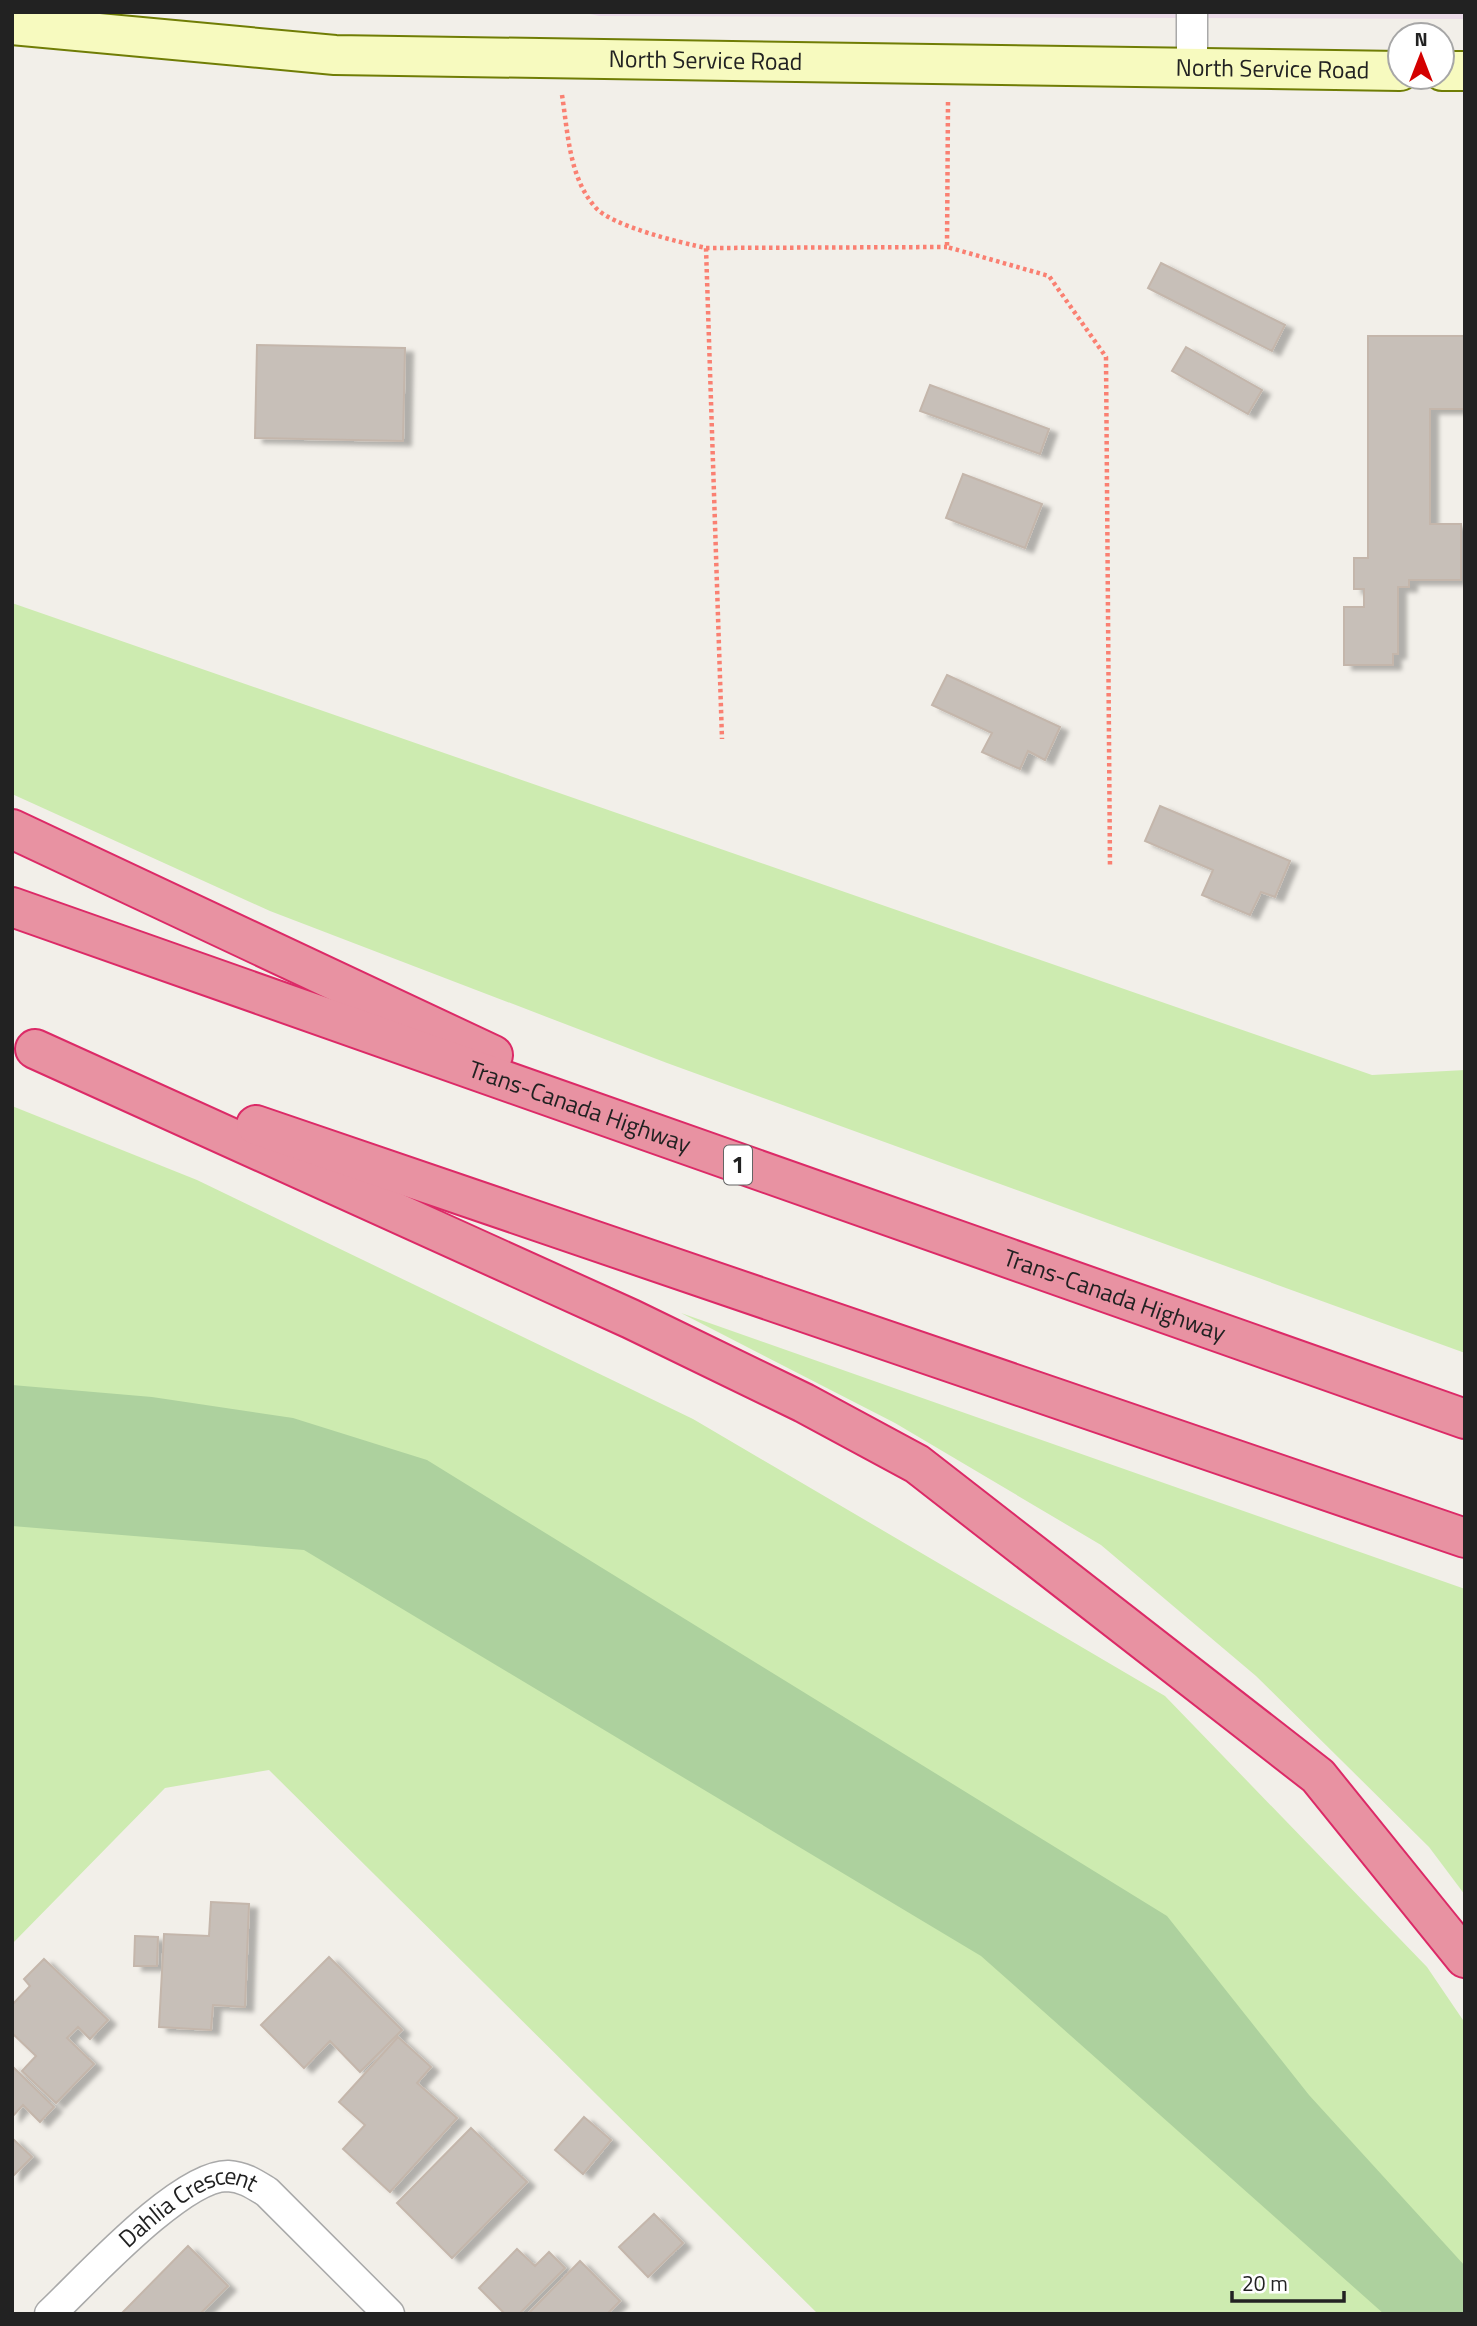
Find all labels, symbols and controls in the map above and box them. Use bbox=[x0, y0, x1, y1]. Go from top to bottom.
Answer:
north arrow bbox=[1386, 21, 1456, 91]
text: N bbox=[1414, 24, 1428, 53]
street label: North Service Road bbox=[608, 40, 803, 79]
street label: North Service Road bbox=[1175, 49, 1370, 88]
street label: Trans-Canada Highway bbox=[464, 1050, 697, 1162]
road number: 1 bbox=[724, 1146, 752, 1184]
street label: Trans-Canada Highway bbox=[999, 1239, 1231, 1350]
street label: Dahlia Crescent bbox=[110, 2157, 265, 2255]
scale bar bbox=[1232, 2260, 1344, 2304]
text: 20 m bbox=[1242, 2267, 1288, 2299]

